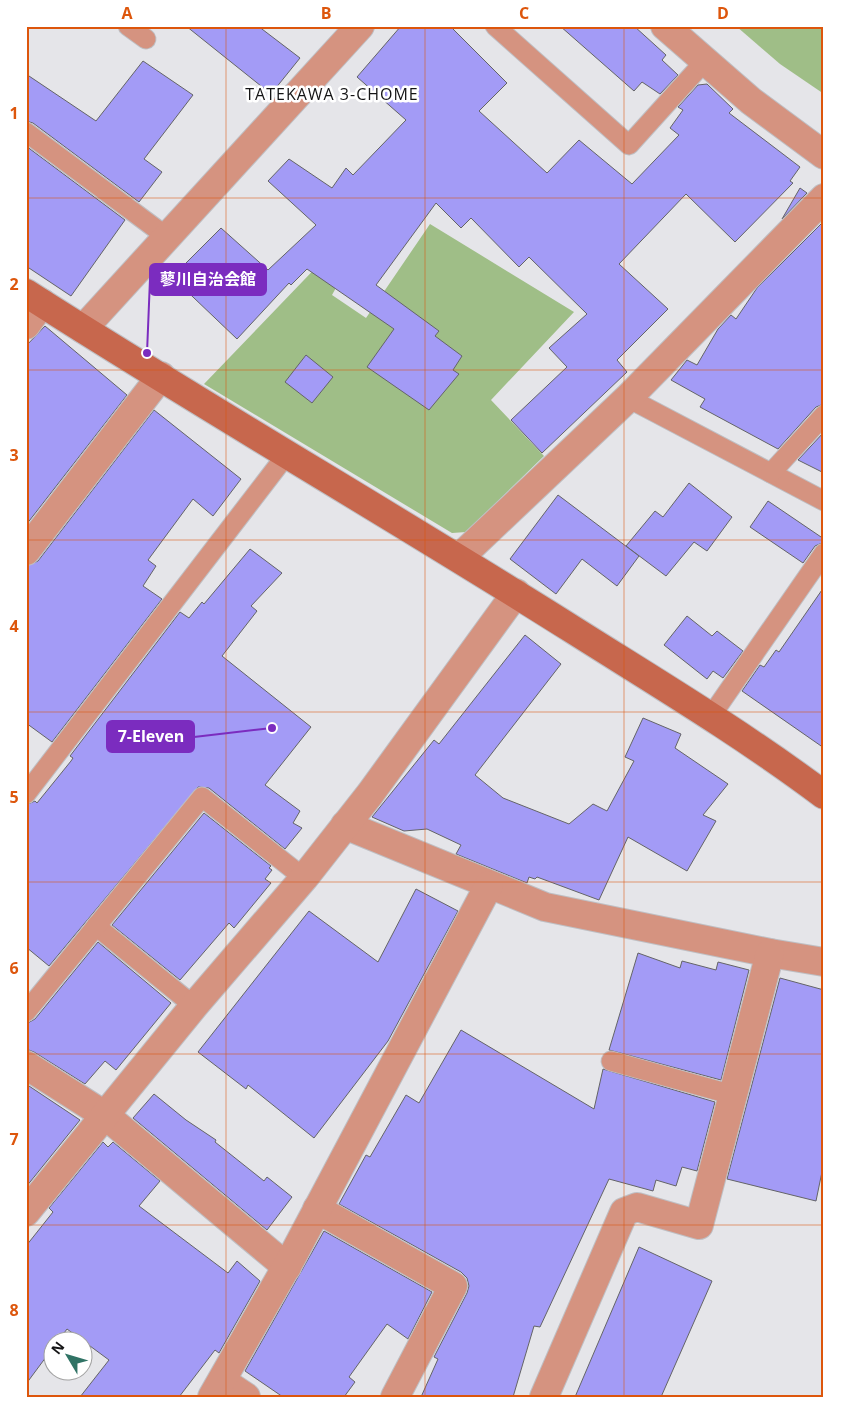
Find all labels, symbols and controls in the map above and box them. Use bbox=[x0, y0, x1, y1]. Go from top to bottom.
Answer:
text: A bbox=[121, 2, 133, 24]
text: B bbox=[321, 2, 331, 24]
text: C bbox=[519, 2, 529, 24]
text: D bbox=[717, 2, 729, 24]
district label: TATEKAWA 3-CHOME bbox=[245, 83, 419, 105]
text: 1 bbox=[9, 102, 19, 124]
callout: 蓼川自治会館 bbox=[150, 264, 266, 295]
text: 蓼川自治会館 bbox=[160, 268, 256, 290]
text: 2 bbox=[9, 273, 19, 295]
text: 3 bbox=[9, 444, 19, 466]
text: 4 bbox=[9, 615, 19, 637]
callout: 7-Eleven bbox=[107, 721, 194, 752]
text: 7-Eleven bbox=[118, 725, 184, 747]
text: 5 bbox=[9, 786, 19, 808]
text: 6 bbox=[9, 957, 19, 979]
text: 7 bbox=[9, 1128, 19, 1150]
text: 8 bbox=[9, 1299, 19, 1321]
north arrow bbox=[42, 1330, 92, 1380]
text: N bbox=[46, 1337, 68, 1358]

